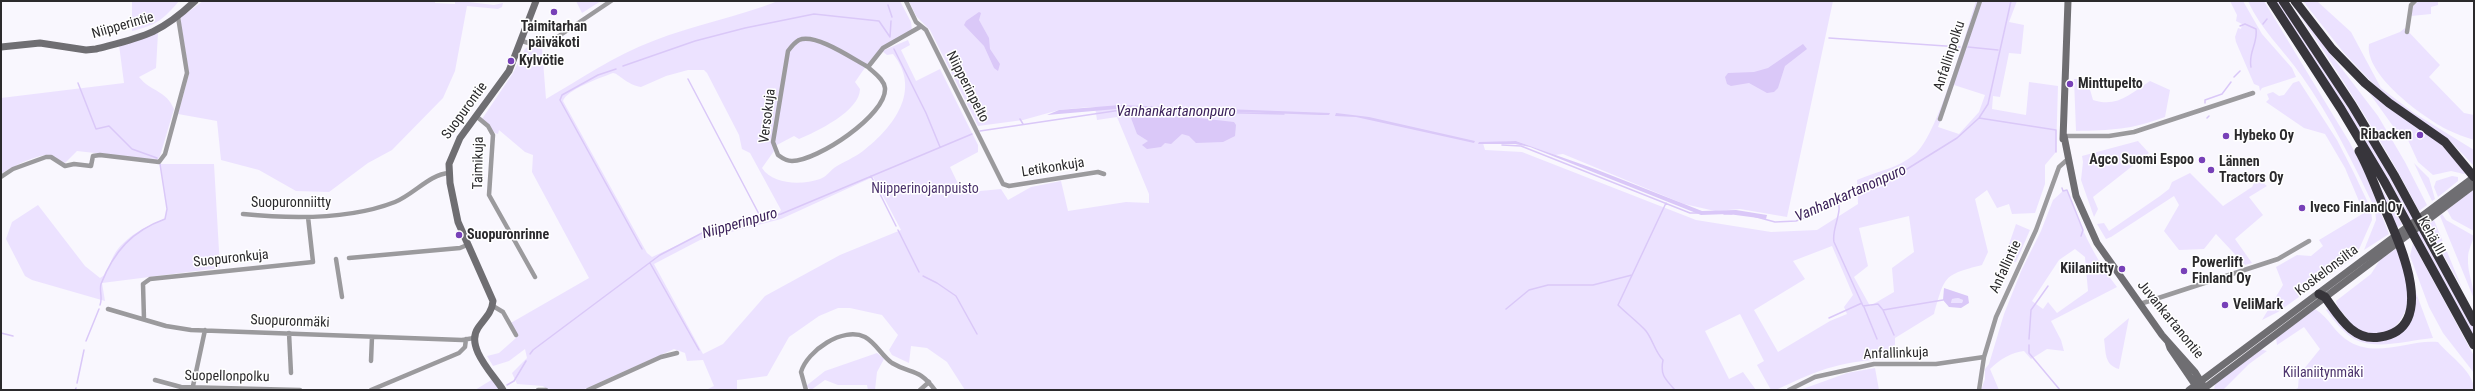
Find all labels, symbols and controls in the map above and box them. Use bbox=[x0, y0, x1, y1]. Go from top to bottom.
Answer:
marker: Taimitarhan päiväkoti bbox=[549, 7, 559, 17]
street label: Niipperintie bbox=[90, 9, 156, 43]
place label: Taimitarhan päiväkoti bbox=[521, 19, 587, 52]
street label: Anfallinpolku bbox=[1931, 19, 1969, 93]
street label: Niipperinpelto bbox=[942, 49, 992, 125]
place label: Kylvötie bbox=[519, 53, 564, 69]
marker: Kylvötie bbox=[506, 56, 516, 66]
place label: Minttupelto bbox=[2078, 76, 2143, 92]
street label: Suopurontie bbox=[439, 79, 491, 143]
marker: Minttupelto bbox=[2065, 79, 2075, 89]
street label: Versokuja bbox=[756, 88, 780, 144]
water label: Vanhankartanonpuro bbox=[1116, 103, 1236, 121]
place label: Ribacken bbox=[2361, 127, 2412, 143]
place label: Hybeko Oy bbox=[2234, 128, 2294, 144]
marker: Ribacken bbox=[2415, 130, 2425, 140]
marker: Hybeko Oy bbox=[2221, 131, 2231, 141]
street label: Taimikuja bbox=[470, 136, 488, 190]
place label: Agco Suomi Espoo bbox=[2089, 152, 2194, 168]
place label: Lännen Tractors Oy bbox=[2219, 154, 2284, 186]
street label: Letikonkuja bbox=[1020, 155, 1086, 181]
marker: Agco Suomi Espoo bbox=[2197, 155, 2207, 165]
water label: Vanhankartanonpuro bbox=[1793, 161, 1909, 227]
marker: Lännen Tractors Oy bbox=[2206, 165, 2216, 175]
park label: Niipperinojanpuisto bbox=[871, 181, 979, 197]
street label: Suopuronniitty bbox=[251, 195, 331, 211]
place label: Iveco Finland Oy bbox=[2310, 200, 2402, 216]
marker: Iveco Finland Oy bbox=[2297, 203, 2307, 213]
water label: Niipperinpuro bbox=[700, 205, 780, 243]
street label: Kehä III bbox=[2414, 214, 2448, 258]
place label: Suopuronrinne bbox=[467, 227, 549, 243]
marker: Suopuronrinne bbox=[454, 230, 464, 240]
street label: Anfallintie bbox=[1986, 238, 2026, 296]
street label: Koskelonsilta bbox=[2292, 242, 2362, 300]
street label: Suopuronkuja bbox=[193, 247, 269, 271]
place label: Powerlift Finland Oy bbox=[2192, 255, 2251, 288]
place label: Kiilaniitty bbox=[2060, 261, 2114, 277]
marker: Kiilaniitty bbox=[2117, 264, 2127, 274]
marker: Powerlift Finland Oy bbox=[2179, 266, 2189, 276]
street label: Juvankartanontie bbox=[2133, 277, 2207, 363]
place label: VeliMark bbox=[2233, 297, 2283, 313]
marker: VeliMark bbox=[2220, 300, 2230, 310]
street label: Suopuronmäki bbox=[250, 312, 330, 332]
street label: Anfallinkuja bbox=[1863, 344, 1929, 364]
park label: Kiilaniitynmäki bbox=[2283, 365, 2363, 381]
street label: Suopellonpolku bbox=[184, 368, 270, 386]

